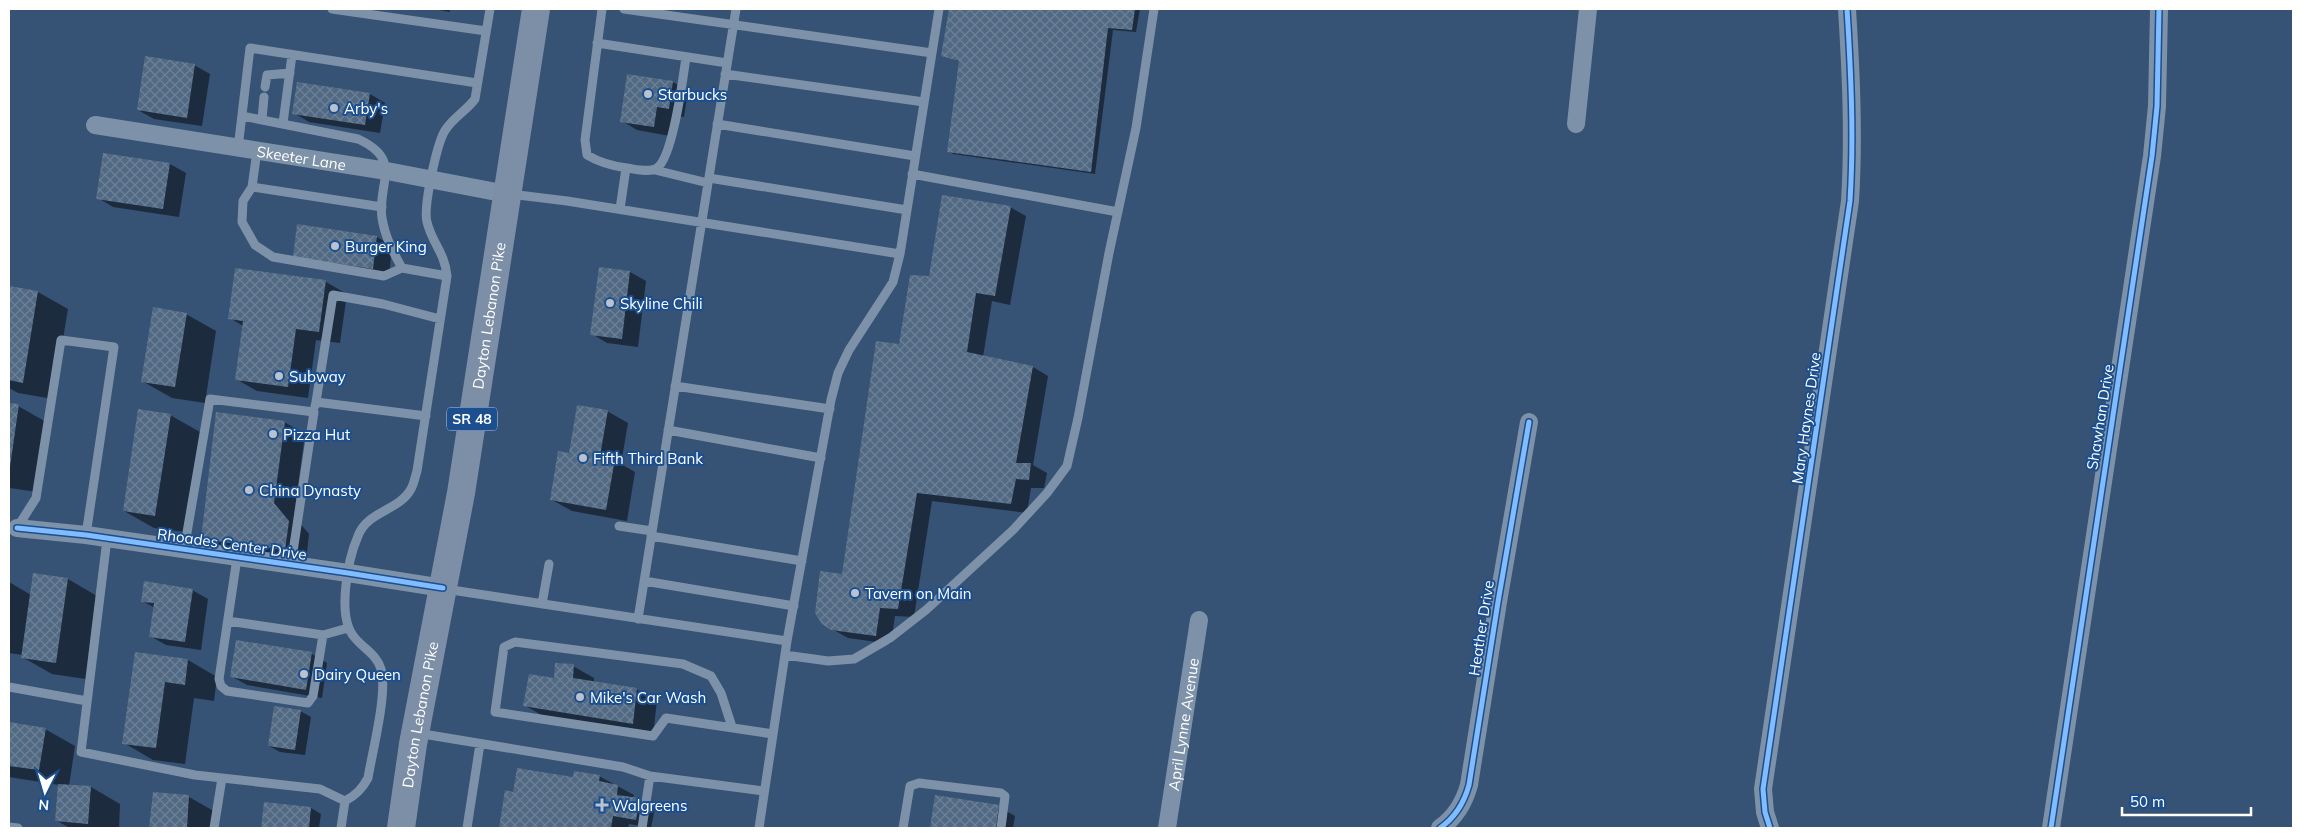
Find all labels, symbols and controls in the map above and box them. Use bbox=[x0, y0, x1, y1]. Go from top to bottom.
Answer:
place label: Starbucks bbox=[658, 85, 727, 104]
marker: Starbucks bbox=[642, 88, 654, 100]
place label: Arby's bbox=[344, 99, 388, 118]
marker: Arby's bbox=[328, 102, 340, 114]
street label: Skeeter Lane bbox=[255, 141, 347, 174]
place label: Burger King bbox=[345, 237, 427, 256]
marker: Burger King bbox=[329, 240, 341, 252]
street label: Dayton Lebanon Pike bbox=[468, 241, 509, 390]
place label: Skyline Chili bbox=[620, 294, 703, 313]
marker: Skyline Chili bbox=[604, 297, 616, 309]
street label: Mary Haynes Drive bbox=[1787, 351, 1825, 485]
street label: Shawhan Drive bbox=[2082, 363, 2118, 471]
place label: Subway bbox=[289, 367, 346, 386]
marker: Subway bbox=[273, 370, 285, 382]
road number: SR 48 bbox=[447, 408, 497, 430]
place label: Pizza Hut bbox=[283, 425, 350, 444]
marker: Pizza Hut bbox=[267, 428, 279, 440]
place label: Fifth Third Bank bbox=[593, 449, 703, 468]
marker: Fifth Third Bank bbox=[577, 452, 589, 464]
place label: China Dynasty bbox=[259, 481, 361, 500]
marker: China Dynasty bbox=[243, 484, 255, 496]
street label: Rhoades Center Drive bbox=[156, 524, 308, 564]
street label: Heather Drive bbox=[1464, 579, 1498, 677]
place label: Tavern on Main bbox=[865, 584, 972, 603]
marker: Tavern on Main bbox=[849, 587, 861, 599]
street label: Dayton Lebanon Pike bbox=[397, 640, 442, 789]
street label: April Lynne Avenue bbox=[1163, 657, 1203, 792]
place label: Dairy Queen bbox=[314, 665, 401, 684]
marker: Dairy Queen bbox=[298, 668, 310, 680]
place label: Mike's Car Wash bbox=[590, 688, 706, 707]
marker: Mike's Car Wash bbox=[574, 691, 586, 703]
north arrow bbox=[20, 767, 70, 817]
scale bar bbox=[2122, 784, 2251, 816]
text: 50 m bbox=[2130, 792, 2165, 811]
text: N bbox=[38, 796, 50, 814]
place label: Walgreens bbox=[612, 796, 687, 815]
marker: Walgreens bbox=[596, 799, 608, 811]

